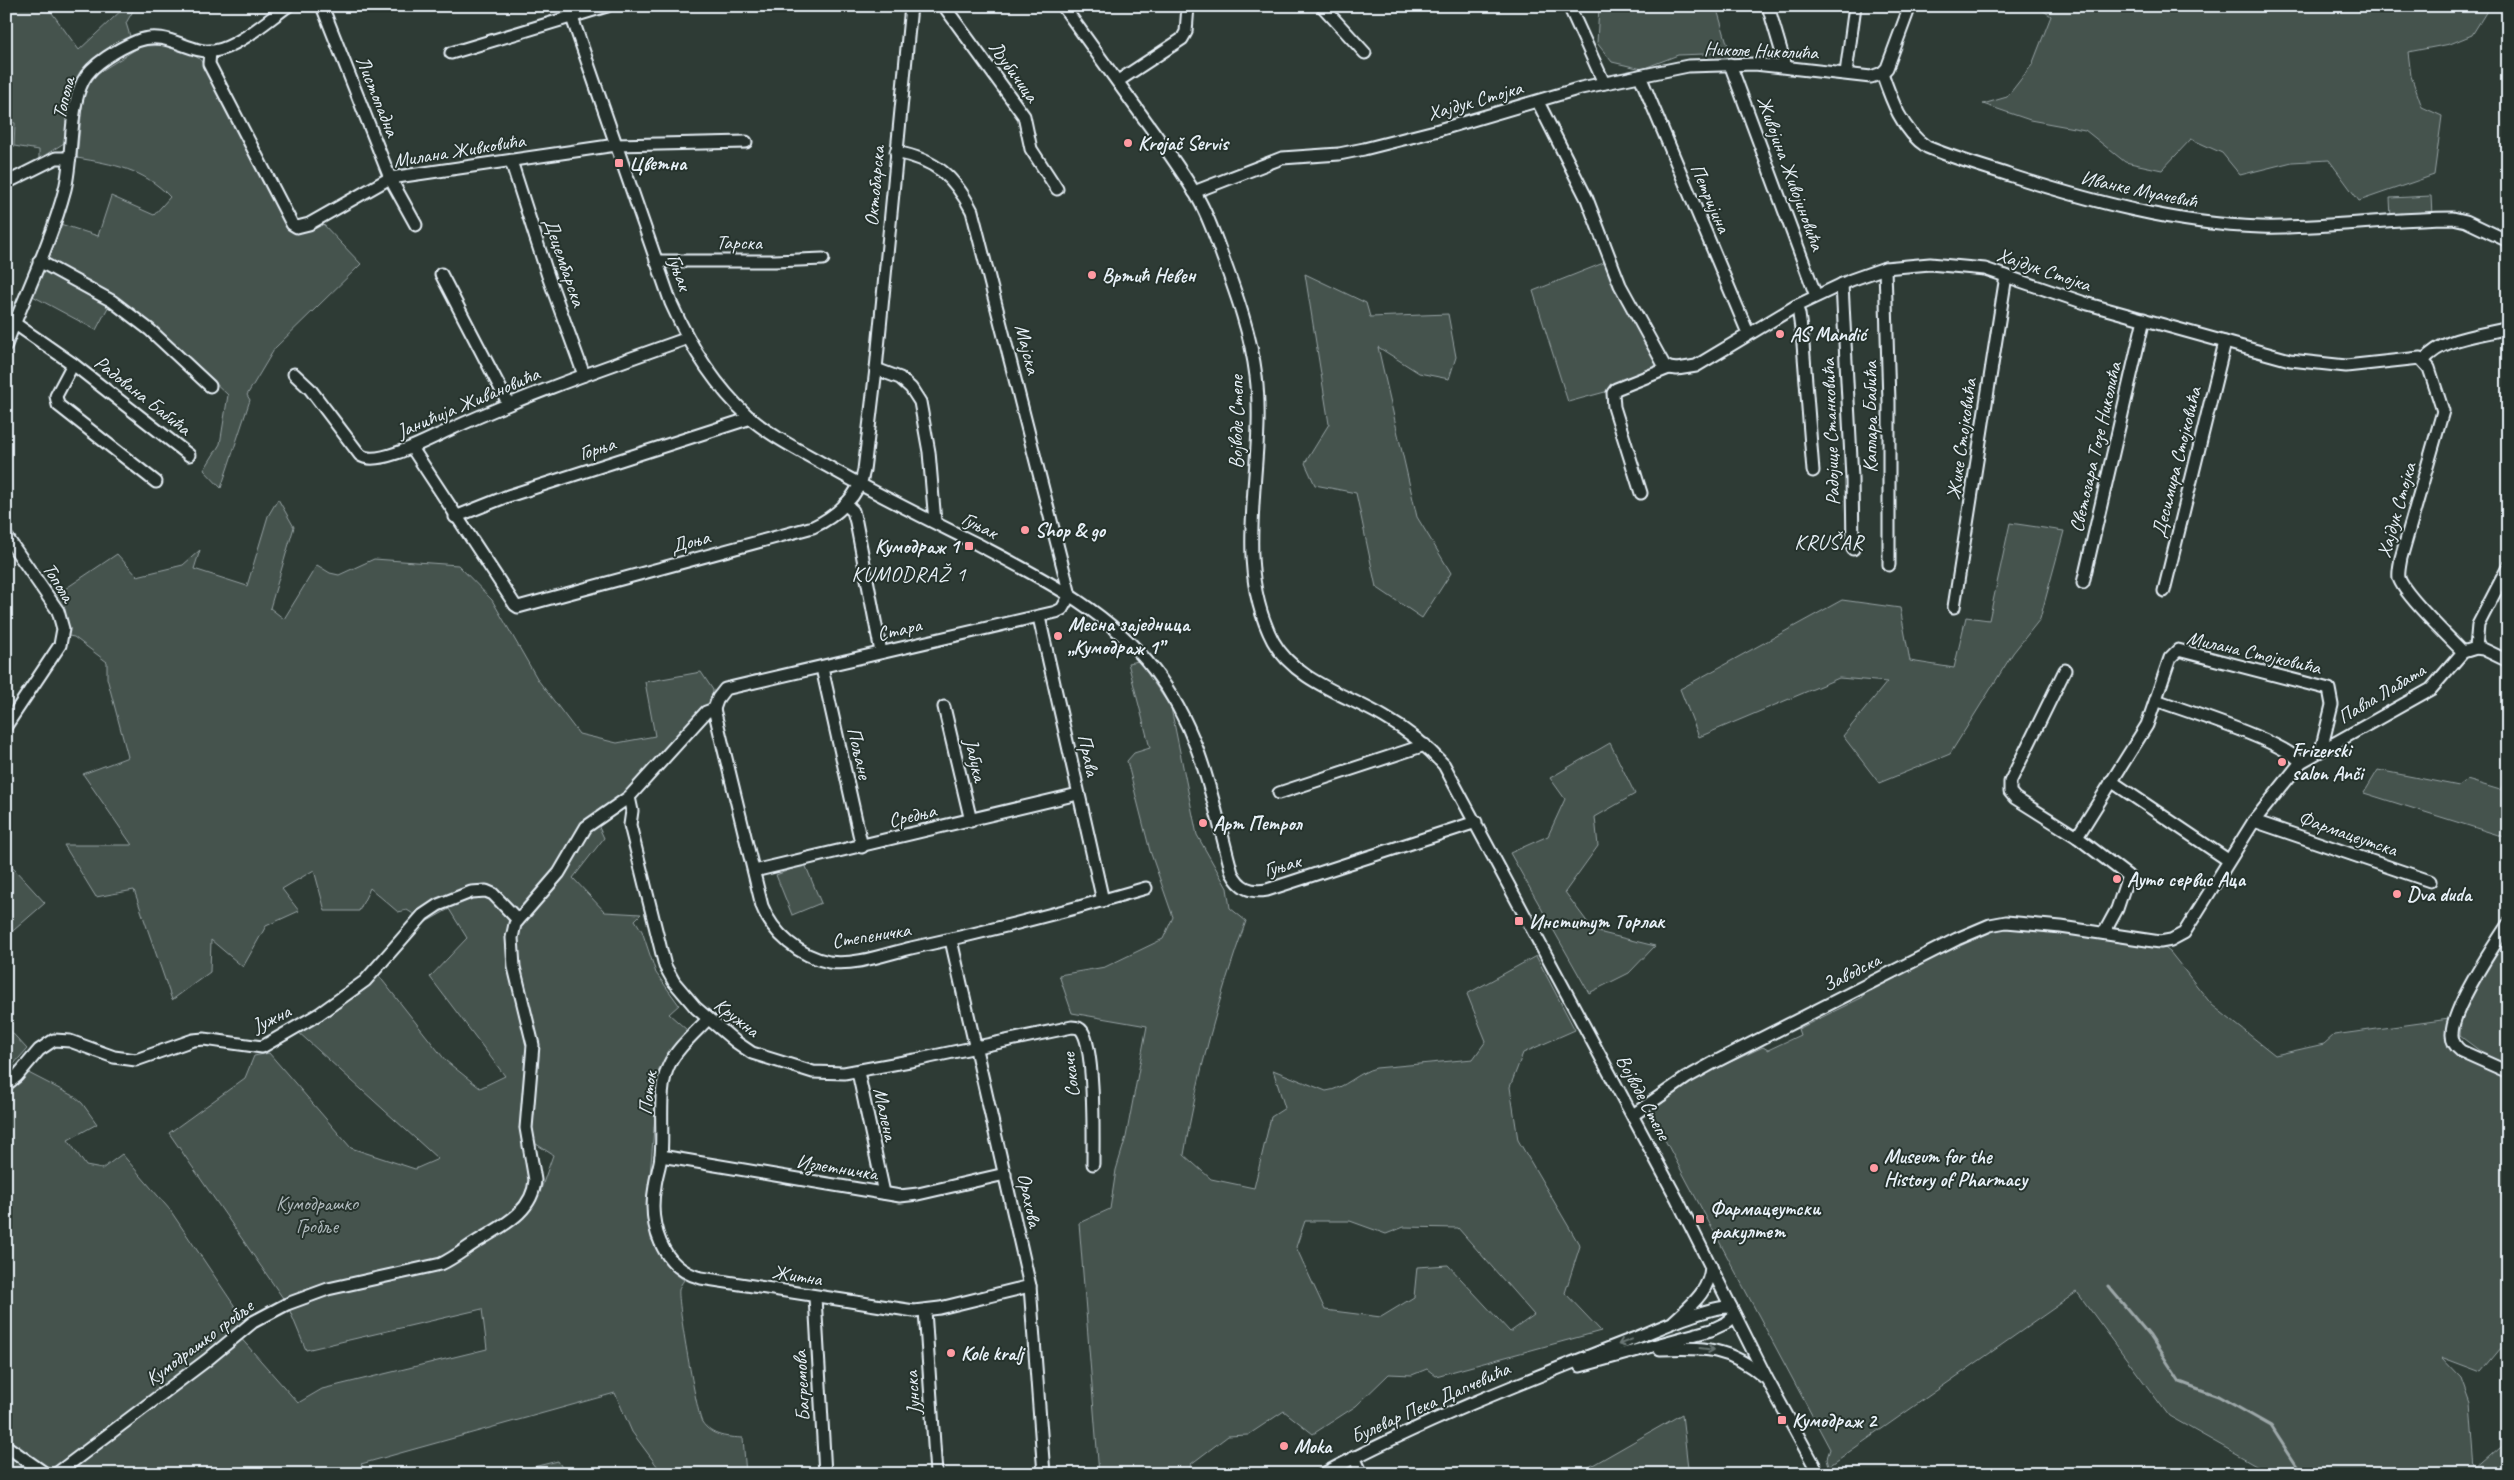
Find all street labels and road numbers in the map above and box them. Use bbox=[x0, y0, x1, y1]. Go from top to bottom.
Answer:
street label: Љубичица bbox=[983, 36, 1045, 108]
street label: Николе Николића bbox=[1704, 36, 1820, 65]
street label: Листопадна bbox=[350, 52, 405, 141]
street label: Топола bbox=[46, 73, 81, 122]
street label: Хајдук Стојка bbox=[1425, 75, 1527, 126]
street label: Живојина Живојиновића bbox=[1751, 93, 1830, 255]
street label: Милана Живковића bbox=[391, 128, 528, 173]
street label: Октобарска bbox=[859, 143, 891, 227]
street label: Петријина bbox=[1685, 160, 1737, 238]
street label: Иванке Муачевић bbox=[2079, 165, 2201, 214]
street label: Децембарска bbox=[538, 215, 592, 311]
street label: Тарска bbox=[716, 230, 764, 255]
street label: Хајдук Стојка bbox=[1994, 242, 2095, 298]
street label: Гуњак bbox=[662, 251, 698, 295]
street label: Мајска bbox=[1009, 322, 1046, 378]
street label: Радована Бабића bbox=[89, 350, 197, 442]
street label: Радојице Станковића bbox=[1815, 357, 1846, 506]
street label: Светозара Тозе Николића bbox=[2064, 358, 2127, 535]
street label: Каплара Бабића bbox=[1858, 360, 1883, 473]
street label: Јанићија Живановића bbox=[392, 361, 544, 444]
street label: Војводе Степе bbox=[1224, 374, 1249, 469]
street label: Жике Стојковића bbox=[1941, 376, 1983, 501]
street label: Десимира Стојковића bbox=[2146, 383, 2208, 540]
street label: Горња bbox=[576, 431, 620, 466]
street label: Хајдук Стојка bbox=[2371, 459, 2422, 560]
street label: Гуњак bbox=[958, 506, 1003, 546]
street label: Доња bbox=[668, 524, 714, 559]
street label: Топола bbox=[37, 558, 81, 608]
street label: Стара bbox=[874, 612, 926, 647]
street label: Милана Стојковића bbox=[2185, 625, 2324, 680]
street label: Павла Лабата bbox=[2333, 656, 2431, 729]
street label: Пољане bbox=[841, 725, 878, 783]
street label: Права bbox=[1072, 732, 1106, 780]
street label: Јабука bbox=[958, 735, 993, 786]
street label: Средња bbox=[886, 798, 940, 833]
street label: Фармацеутска bbox=[2295, 805, 2402, 863]
street label: Гуњак bbox=[1261, 848, 1305, 883]
street label: Степеничка bbox=[830, 917, 913, 954]
street label: Заводска bbox=[1818, 946, 1886, 998]
street label: Кружна bbox=[709, 992, 766, 1044]
street label: Јужна bbox=[247, 998, 296, 1039]
street label: Сокаче bbox=[1056, 1050, 1085, 1099]
street label: Војводе Степе bbox=[1611, 1050, 1677, 1146]
street label: Поток bbox=[632, 1068, 663, 1116]
street label: Малена bbox=[868, 1085, 904, 1145]
street label: Излетничка bbox=[794, 1149, 881, 1187]
street label: Орахова bbox=[1012, 1171, 1048, 1231]
street label: Житна bbox=[770, 1259, 826, 1292]
street label: Кумодрашко гробље bbox=[140, 1293, 259, 1391]
street label: Багремова bbox=[787, 1349, 816, 1422]
street label: Булевар Пека Дапчевића bbox=[1347, 1356, 1515, 1449]
street label: Јунска bbox=[898, 1368, 927, 1417]

